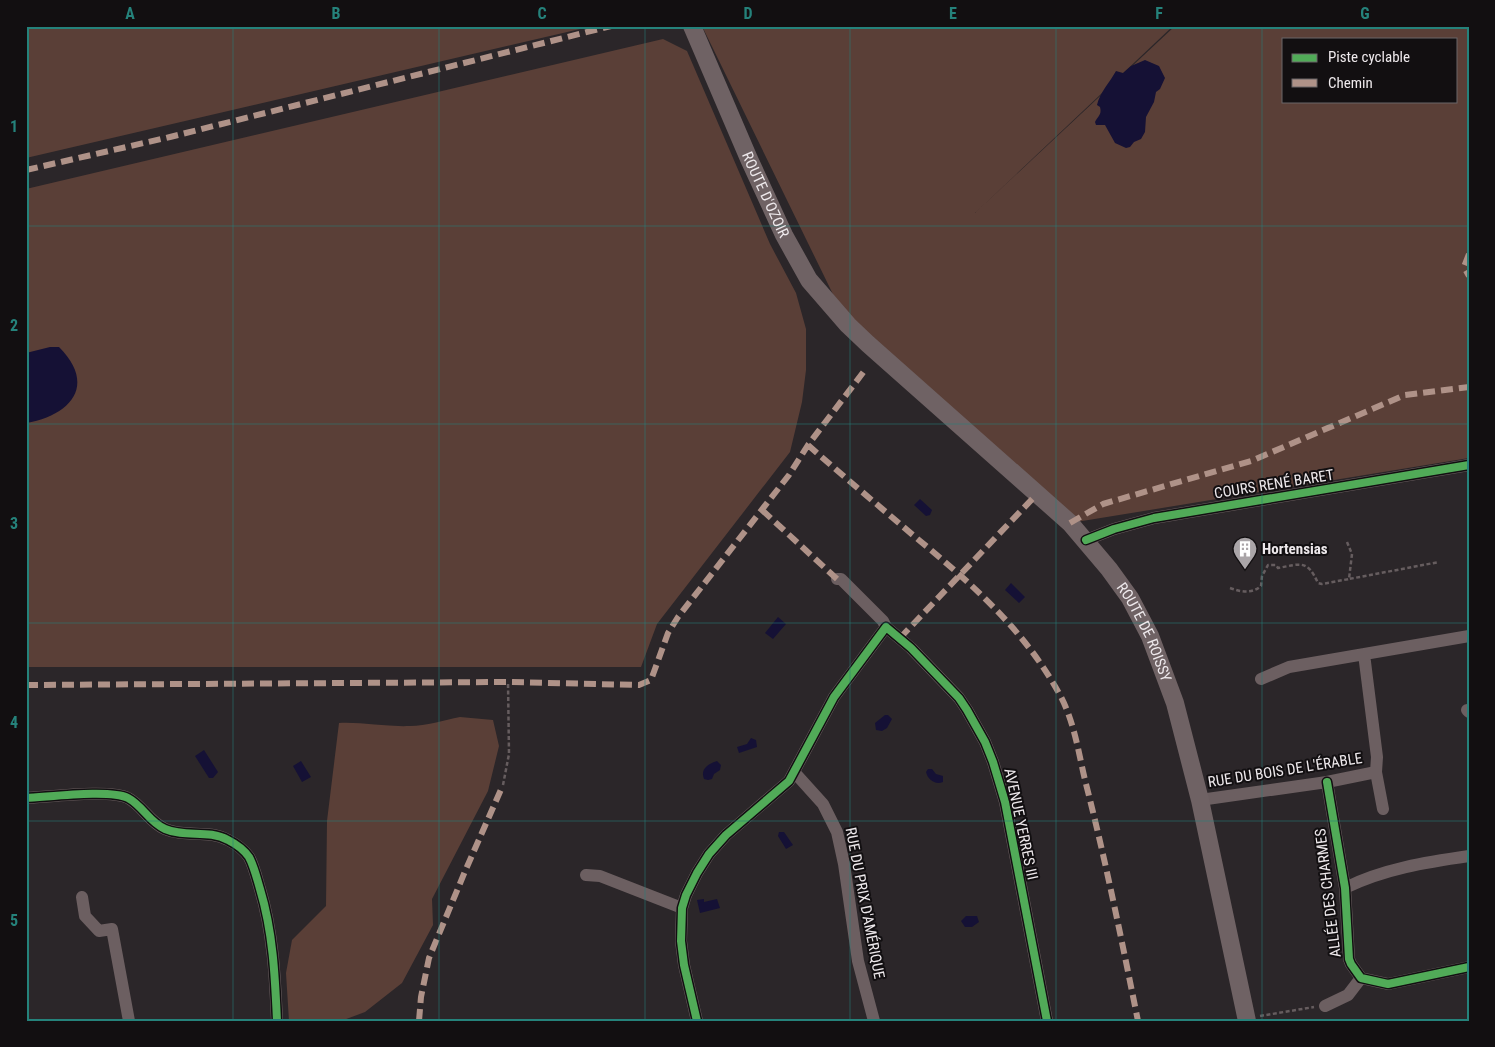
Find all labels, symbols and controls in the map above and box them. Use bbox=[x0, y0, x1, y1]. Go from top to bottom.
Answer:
text: A bbox=[125, 4, 135, 23]
text: B bbox=[332, 4, 341, 23]
text: C bbox=[537, 4, 547, 23]
text: D bbox=[743, 4, 753, 23]
text: E bbox=[949, 4, 957, 23]
text: F bbox=[1155, 4, 1163, 23]
text: G bbox=[1360, 4, 1370, 23]
legend bbox=[1282, 38, 1458, 102]
text: Piste cyclable bbox=[1328, 48, 1410, 66]
text: Chemin bbox=[1328, 74, 1373, 92]
text: 1 bbox=[10, 117, 18, 136]
street label: ROUTE D'OZOIR bbox=[738, 149, 793, 241]
text: 2 bbox=[10, 316, 18, 335]
street label: COURS RENÉ BARET bbox=[1213, 466, 1335, 502]
text: 3 bbox=[10, 514, 18, 533]
building icon: Hortensias bbox=[1232, 536, 1258, 570]
place label: Hortensias bbox=[1262, 540, 1328, 558]
street label: ROUTE DE ROISSY bbox=[1113, 579, 1175, 684]
text: 4 bbox=[10, 713, 18, 732]
street label: RUE DU BOIS DE L'ÉRABLE bbox=[1207, 749, 1363, 791]
street label: AVENUE YERRES III bbox=[1000, 767, 1042, 881]
street label: RUE DU PRIX D'AMÉRIQUE bbox=[841, 826, 889, 980]
street label: ALLÉE DES CHARMES bbox=[1311, 827, 1345, 958]
text: 5 bbox=[10, 911, 18, 930]

